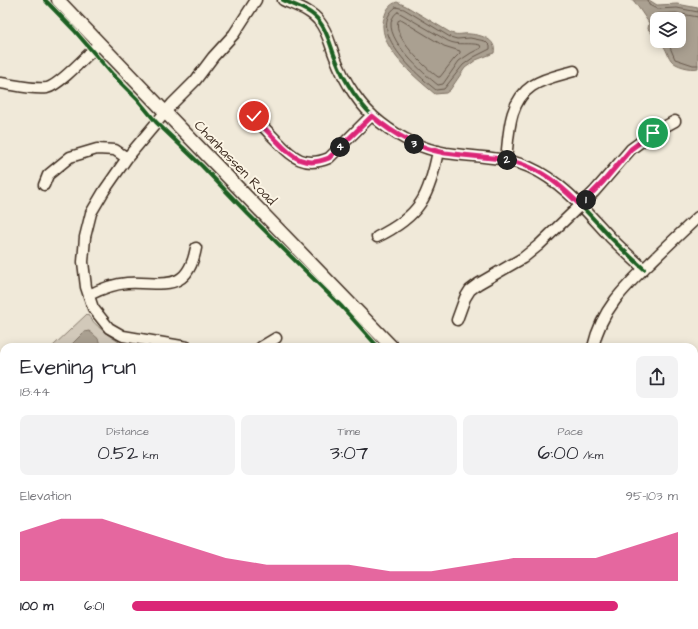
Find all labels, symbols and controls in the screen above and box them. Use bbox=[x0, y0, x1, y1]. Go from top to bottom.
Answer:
map controls bbox=[650, 12, 686, 48]
button: layers bbox=[650, 12, 686, 48]
pin bbox=[237, 99, 271, 133]
icon: check bbox=[243, 105, 265, 127]
street label: Chanhassen Road bbox=[189, 116, 281, 210]
pin bbox=[636, 116, 670, 150]
icon: arrive bbox=[642, 122, 664, 144]
pin: 3 bbox=[404, 134, 424, 154]
text: 3 bbox=[411, 136, 417, 151]
pin: 4 bbox=[330, 137, 350, 157]
text: 4 bbox=[336, 139, 344, 154]
pin: 2 bbox=[497, 150, 517, 170]
text: 2 bbox=[504, 152, 510, 167]
pin: 1 bbox=[576, 190, 596, 210]
text: 1 bbox=[585, 192, 587, 207]
text: Evening run bbox=[20, 352, 136, 383]
button: share bbox=[636, 356, 678, 398]
text: 18:44 bbox=[20, 383, 50, 401]
text: Distance bbox=[106, 424, 149, 439]
text: Time bbox=[337, 424, 361, 439]
text: Pace bbox=[558, 424, 583, 439]
text: 0.52 bbox=[97, 439, 138, 467]
text: 3:07 bbox=[330, 439, 368, 467]
text: 6:00 bbox=[537, 439, 579, 467]
text: km bbox=[138, 448, 158, 463]
text: /km bbox=[579, 448, 603, 463]
text: Elevation bbox=[20, 487, 71, 505]
text: 95–103 m bbox=[626, 487, 678, 505]
text: 100 m bbox=[20, 597, 53, 615]
text: 6:01 bbox=[84, 597, 104, 615]

